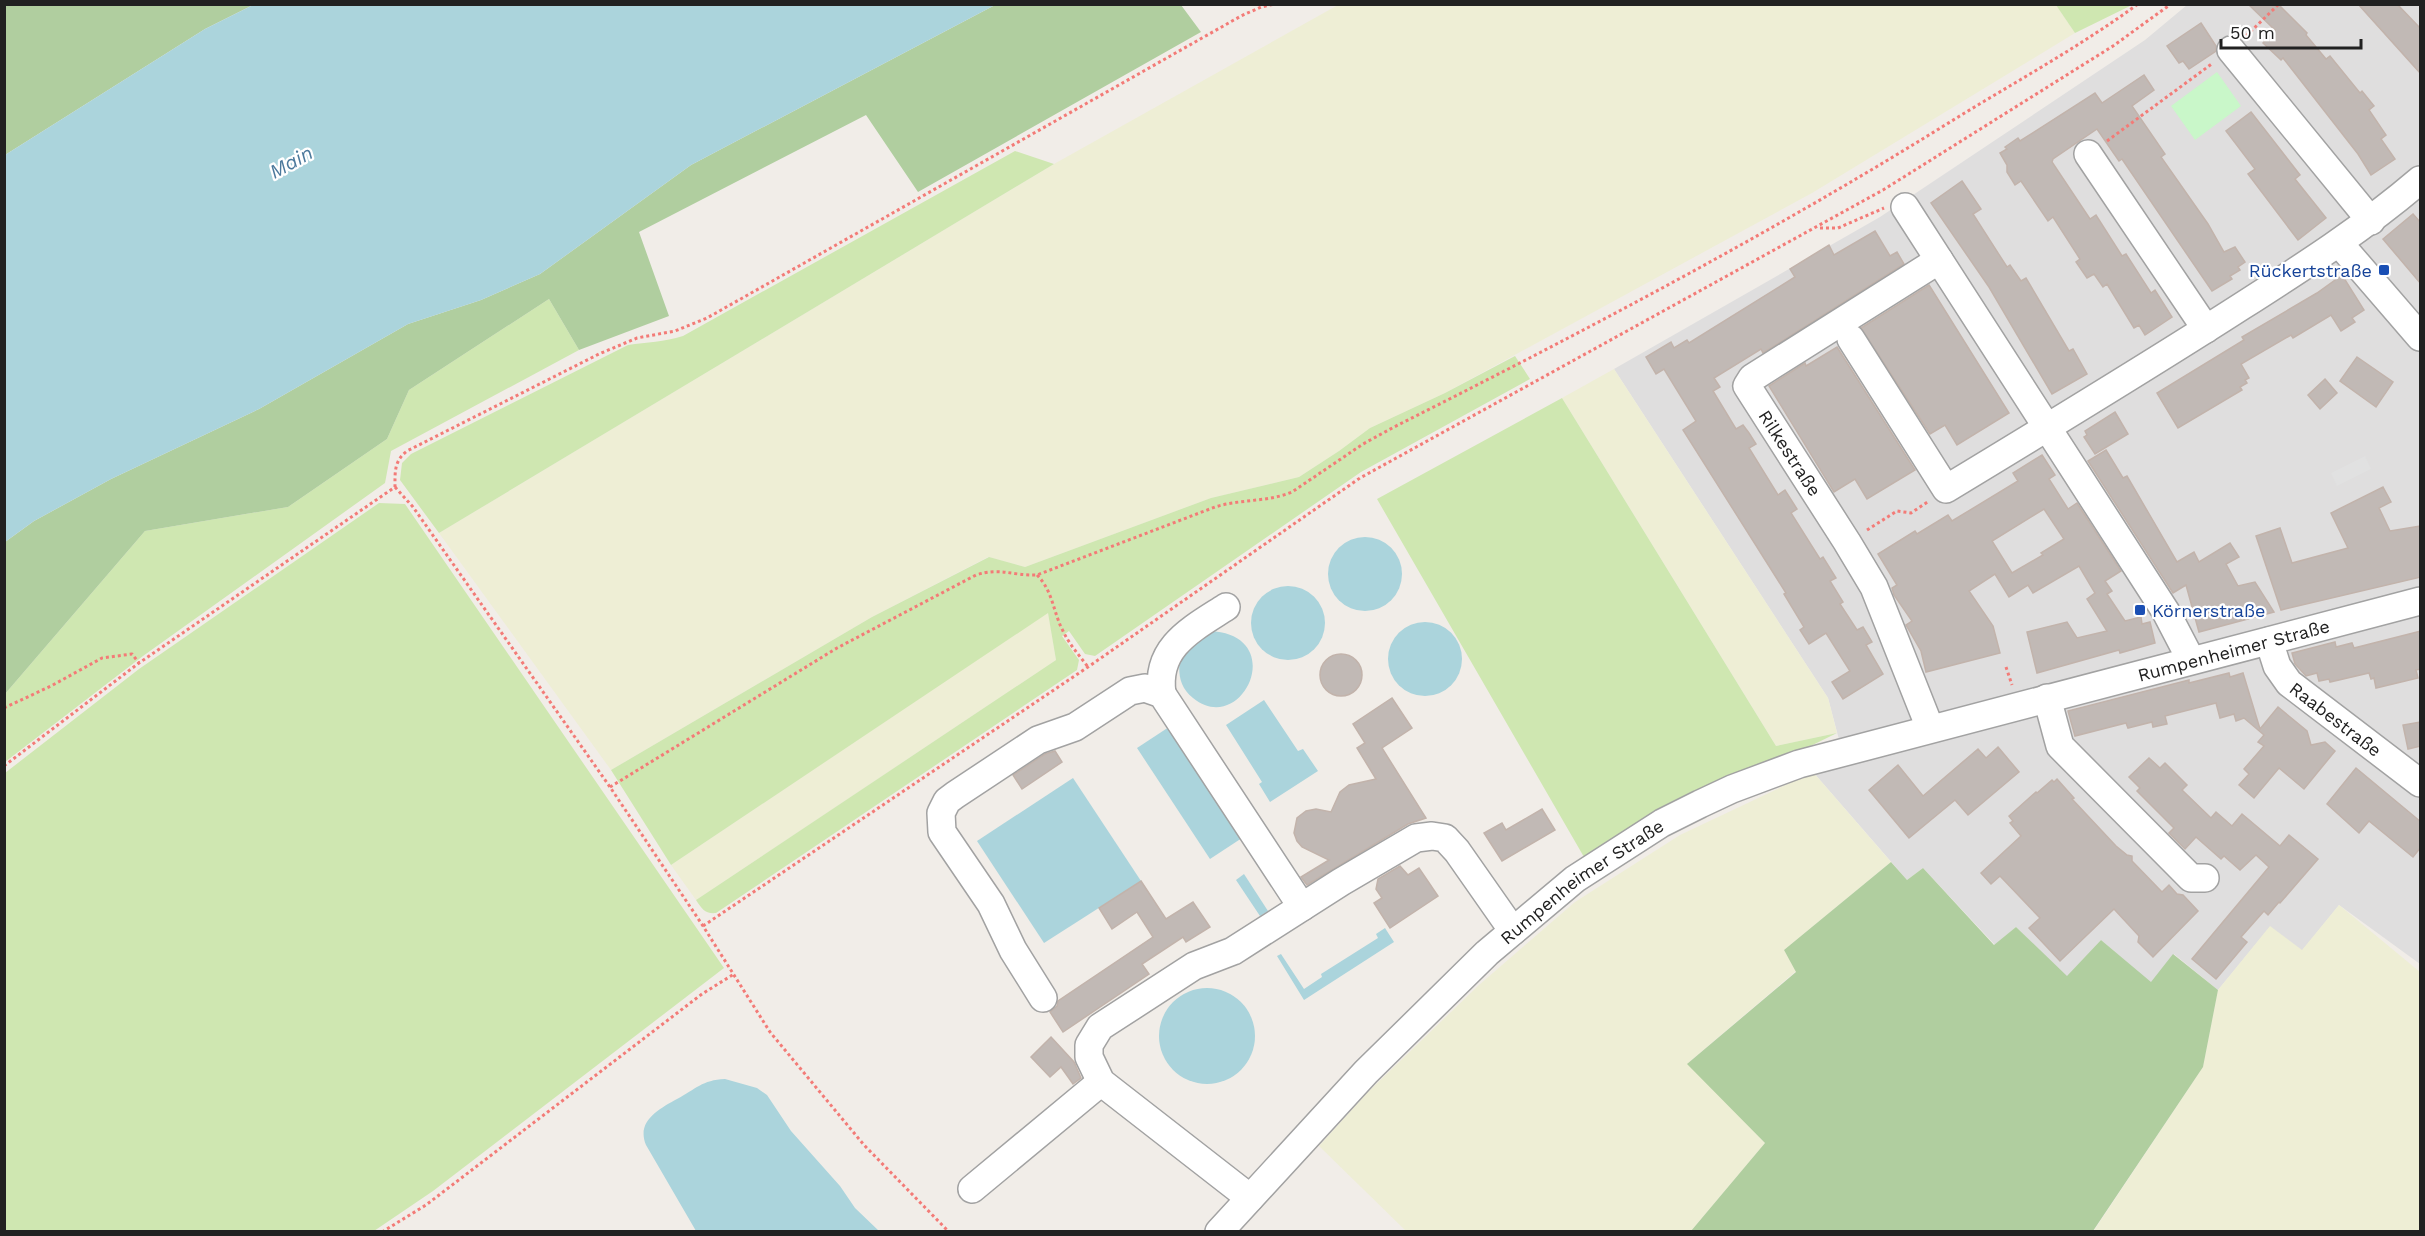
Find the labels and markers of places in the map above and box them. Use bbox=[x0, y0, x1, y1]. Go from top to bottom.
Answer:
place label: Rückertstraße bbox=[2249, 260, 2372, 281]
marker: Rückertstraße bbox=[2377, 263, 2391, 277]
place label: Körnerstraße bbox=[2152, 600, 2266, 621]
marker: Körnerstraße bbox=[2133, 603, 2147, 617]

